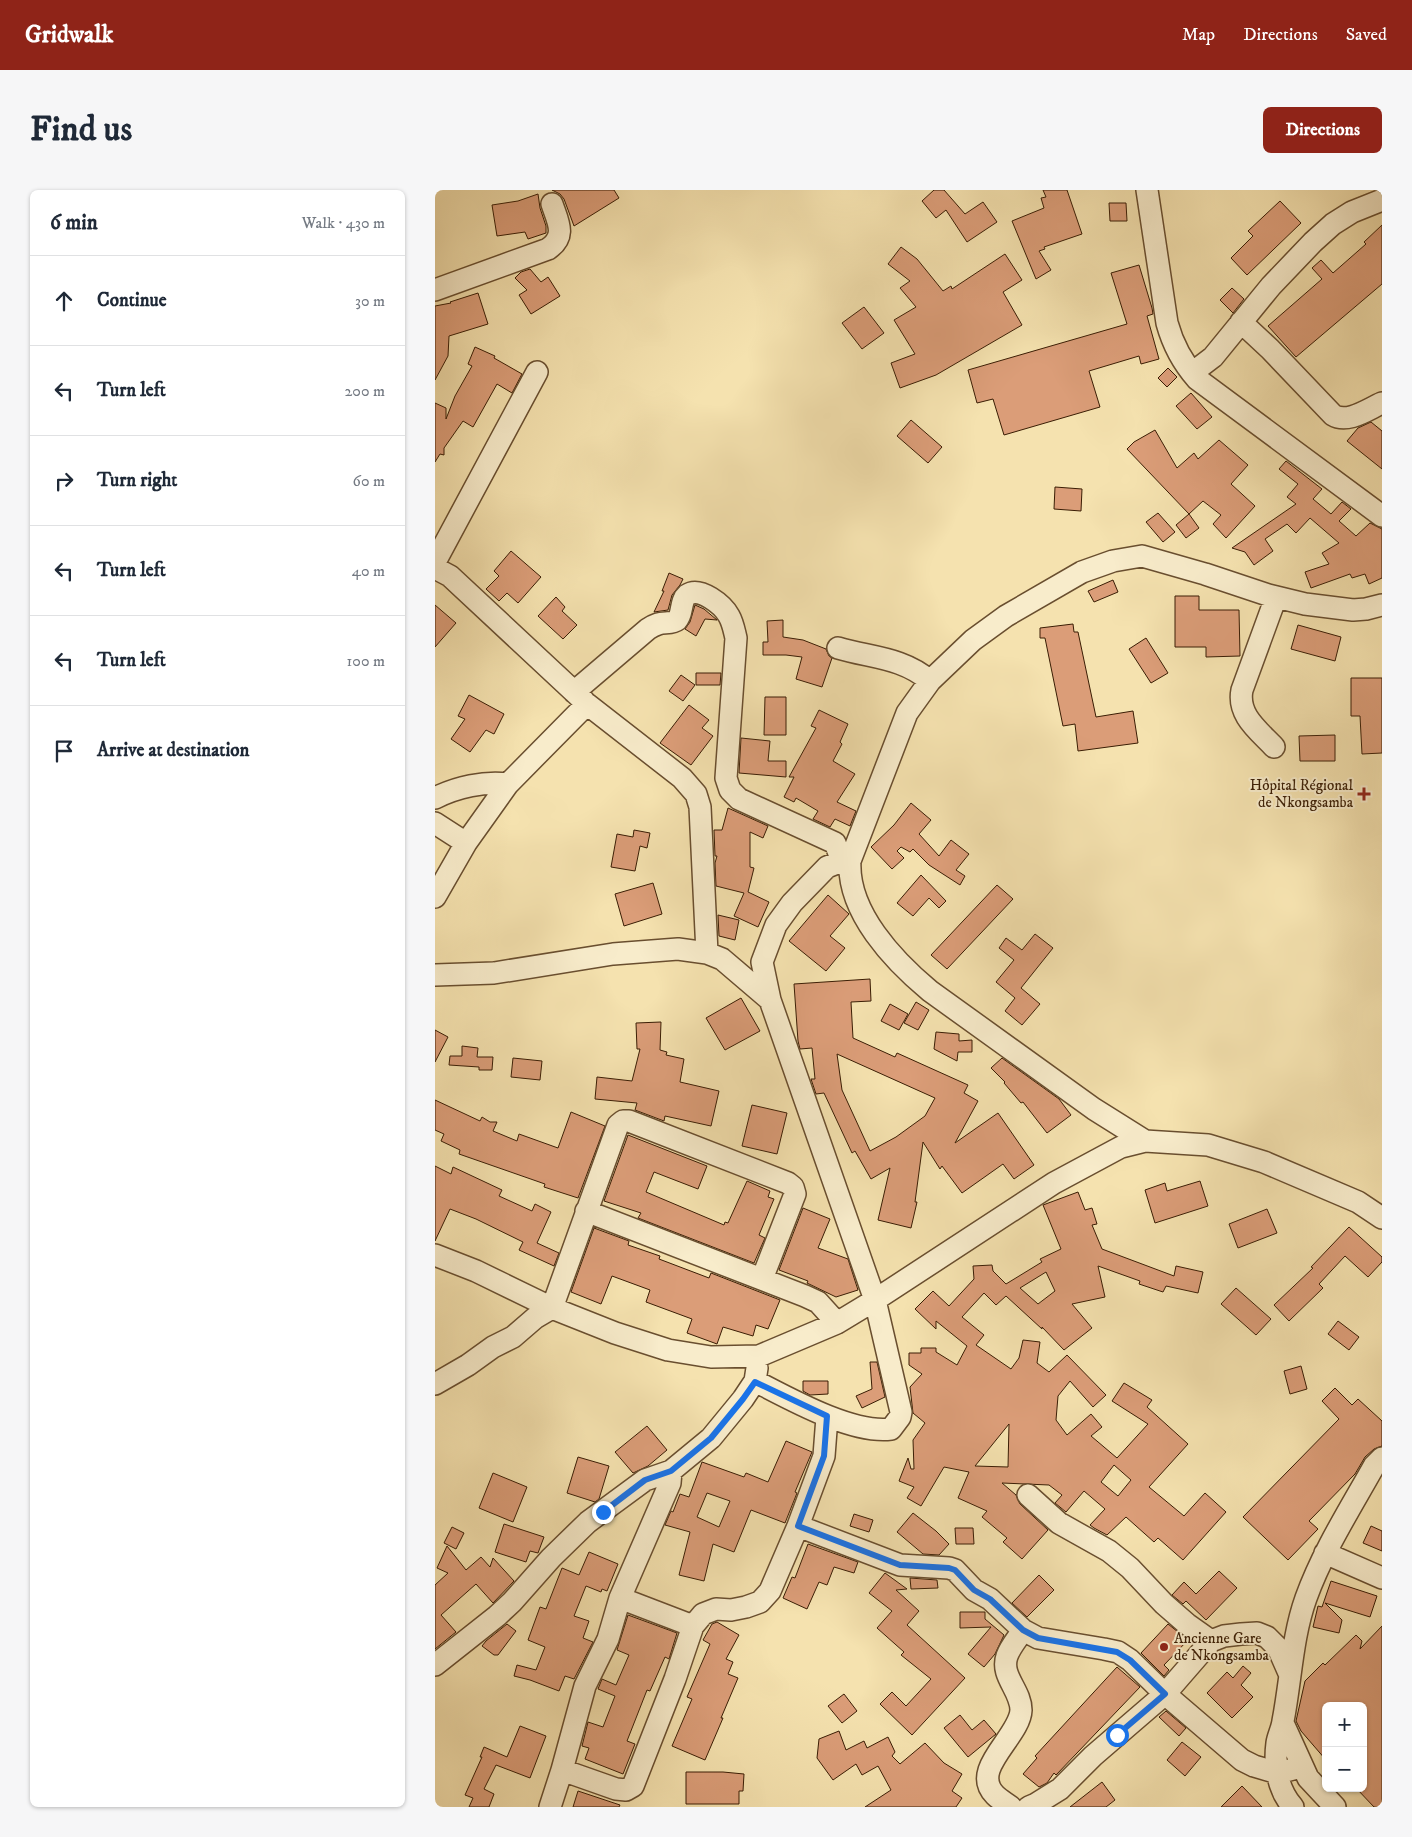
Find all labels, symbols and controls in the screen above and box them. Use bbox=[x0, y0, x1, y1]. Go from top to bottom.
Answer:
text: Gridwalk bbox=[25, 20, 113, 50]
text: Map bbox=[1182, 24, 1215, 46]
text: Directions bbox=[1243, 24, 1318, 46]
text: Saved bbox=[1346, 24, 1387, 46]
button: Directions bbox=[1263, 107, 1382, 153]
text: Find us bbox=[30, 108, 132, 152]
text: 6 min bbox=[50, 210, 98, 236]
text: Walk · 430 m bbox=[302, 213, 385, 233]
icon: ahead bbox=[50, 287, 78, 315]
text: Continue bbox=[97, 289, 167, 312]
text: 30 m bbox=[355, 291, 385, 311]
icon: left bbox=[50, 377, 78, 405]
text: Turn left bbox=[97, 379, 166, 402]
text: 200 m bbox=[344, 381, 385, 401]
icon: right bbox=[50, 467, 78, 495]
text: Turn right bbox=[97, 469, 177, 492]
text: 60 m bbox=[353, 471, 385, 491]
icon: left bbox=[50, 557, 78, 585]
text: Turn left bbox=[97, 559, 166, 582]
text: 40 m bbox=[352, 561, 385, 581]
icon: left bbox=[50, 647, 78, 675]
text: Turn left bbox=[97, 649, 166, 672]
text: 100 m bbox=[347, 651, 385, 671]
icon: arrive bbox=[50, 737, 78, 765]
text: Arrive at destination bbox=[97, 739, 249, 762]
place label: Hôpital Régional de Nkongsamba bbox=[1250, 776, 1354, 812]
marker: Hôpital Régional de Nkongsamba bbox=[1357, 787, 1371, 801]
route end bbox=[592, 1501, 615, 1524]
place label: Ancienne Gare de Nkongsamba bbox=[1174, 1629, 1270, 1665]
marker: Ancienne Gare de Nkongsamba bbox=[1158, 1641, 1170, 1653]
map controls bbox=[1322, 1702, 1367, 1792]
button: + bbox=[1322, 1702, 1367, 1747]
route start bbox=[1106, 1724, 1129, 1747]
button: − bbox=[1322, 1747, 1367, 1792]

